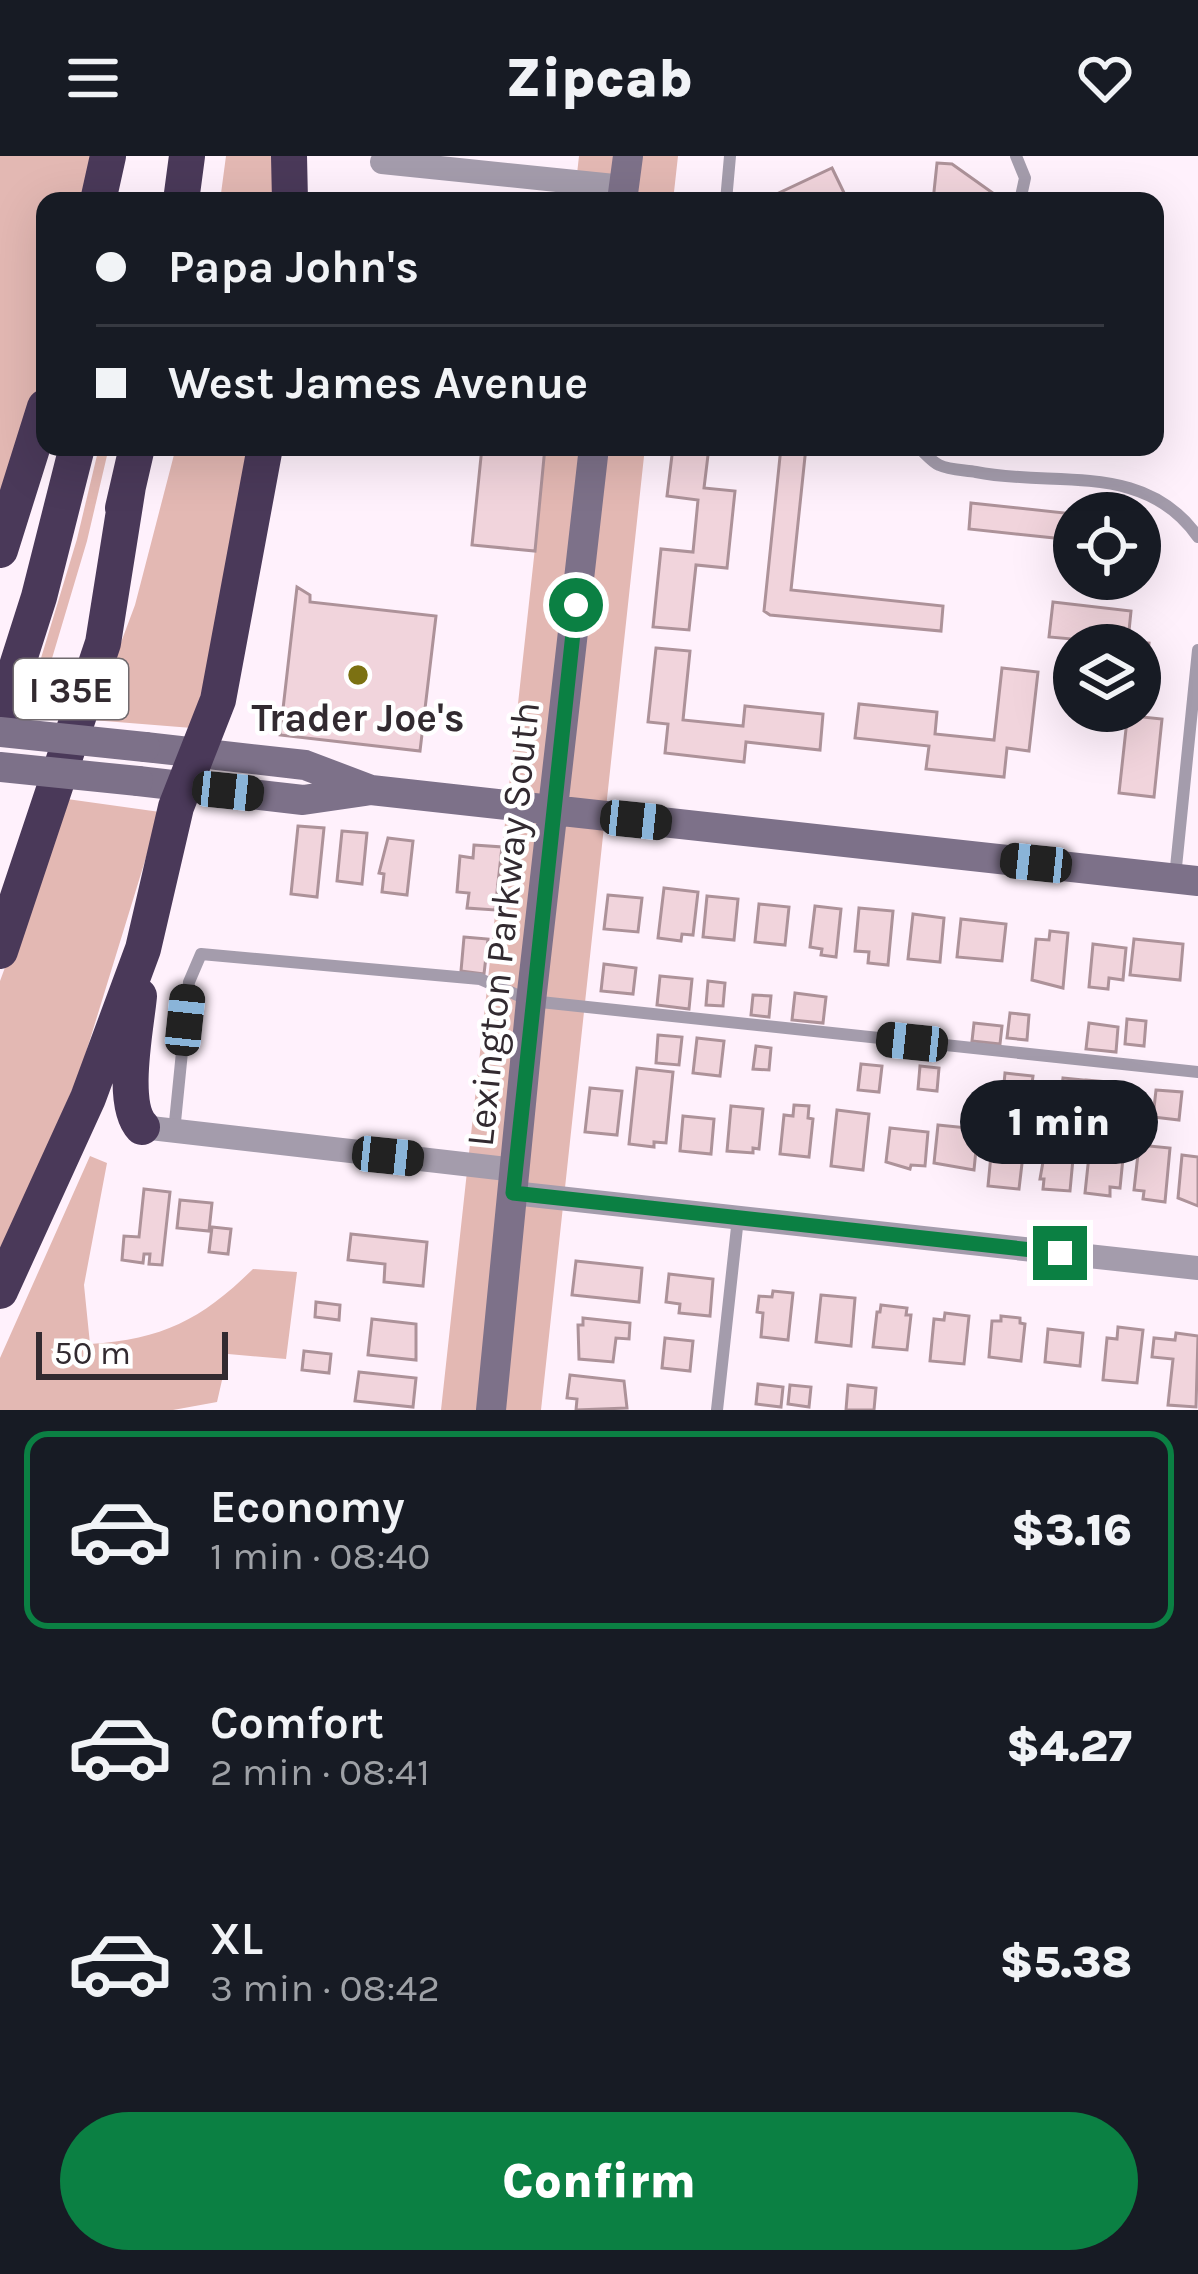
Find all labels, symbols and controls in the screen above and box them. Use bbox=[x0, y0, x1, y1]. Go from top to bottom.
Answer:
icon: menu bbox=[60, 45, 126, 111]
icon: heart bbox=[1072, 45, 1138, 111]
text: Zipcab bbox=[505, 46, 693, 110]
text: Papa John's bbox=[168, 241, 419, 293]
text: West James Avenue bbox=[168, 357, 588, 409]
map controls bbox=[1053, 492, 1161, 732]
button: locate bbox=[1053, 492, 1161, 600]
route start bbox=[549, 578, 603, 632]
button: layers bbox=[1053, 624, 1161, 732]
road number: I 35E bbox=[14, 659, 128, 719]
marker: Trader Joe's bbox=[345, 662, 371, 688]
place label: Trader Joe's bbox=[252, 695, 464, 741]
street label: Lexington Parkway South bbox=[457, 699, 549, 1149]
car bbox=[190, 769, 266, 813]
car bbox=[598, 798, 674, 842]
car bbox=[998, 841, 1074, 885]
car bbox=[163, 982, 207, 1058]
car bbox=[874, 1020, 950, 1064]
callout: 1 min bbox=[961, 1079, 1159, 1163]
text: 1 min bbox=[1008, 1099, 1110, 1145]
car bbox=[350, 1134, 426, 1178]
route end bbox=[1033, 1226, 1087, 1280]
scale bar bbox=[36, 1326, 228, 1379]
text: 50 m bbox=[54, 1334, 131, 1372]
icon: car bbox=[66, 1476, 174, 1584]
text: Economy bbox=[210, 1481, 405, 1533]
text: $3.16 bbox=[1011, 1504, 1132, 1556]
text: 1 min · 08:40 bbox=[210, 1533, 430, 1579]
icon: car bbox=[66, 1692, 174, 1800]
text: Comfort bbox=[210, 1697, 384, 1749]
text: $4.27 bbox=[1006, 1720, 1132, 1772]
text: 2 min · 08:41 bbox=[210, 1749, 430, 1795]
icon: car bbox=[66, 1908, 174, 2016]
text: XL bbox=[210, 1913, 263, 1965]
text: $5.38 bbox=[1000, 1936, 1132, 1988]
text: 3 min · 08:42 bbox=[210, 1965, 440, 2011]
button: Confirm bbox=[60, 2112, 1138, 2250]

